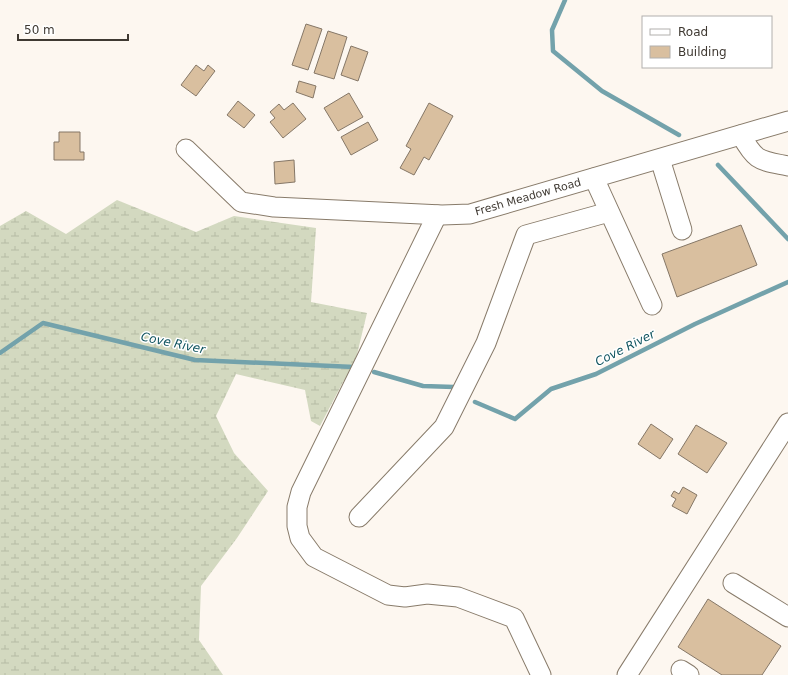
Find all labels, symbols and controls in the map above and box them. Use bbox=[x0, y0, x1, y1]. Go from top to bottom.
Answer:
scale bar bbox=[18, 16, 128, 42]
legend bbox=[642, 16, 772, 68]
text: 50 m bbox=[24, 23, 55, 37]
text: Road bbox=[678, 25, 708, 39]
text: Building bbox=[678, 45, 727, 59]
street label: Fresh Meadow Road bbox=[474, 176, 582, 218]
water label: Cove River bbox=[593, 326, 658, 369]
water label: Cove River bbox=[140, 329, 207, 357]

